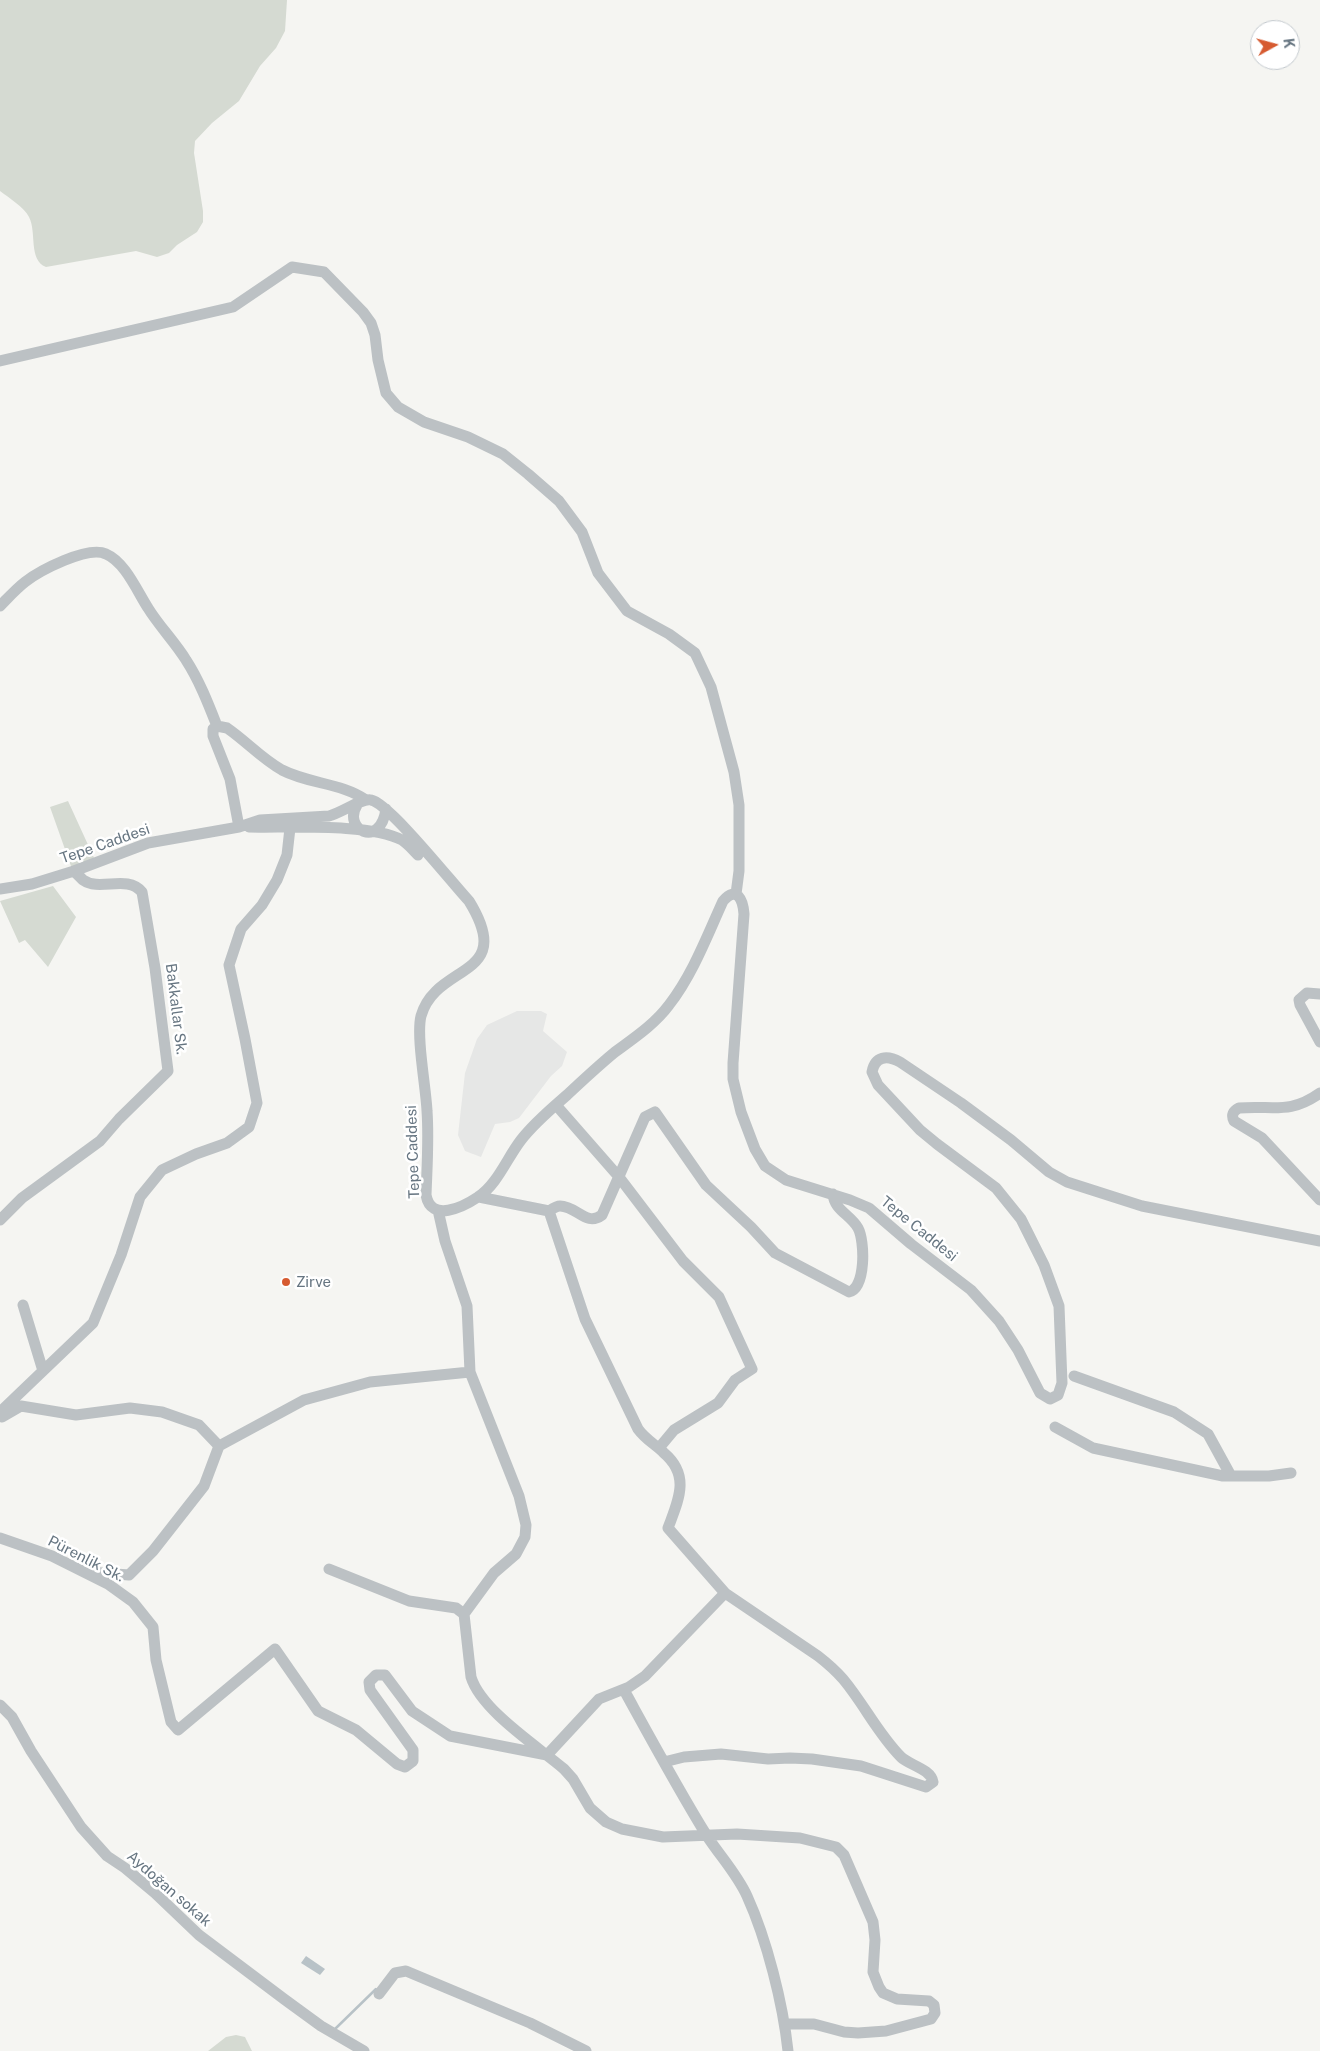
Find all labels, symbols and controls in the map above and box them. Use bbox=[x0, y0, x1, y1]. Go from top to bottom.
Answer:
north arrow bbox=[1250, 20, 1300, 70]
text: K bbox=[1280, 37, 1297, 49]
street label: Tepe Caddesi bbox=[58, 820, 152, 868]
street label: Bakkallar Sk. bbox=[161, 962, 191, 1056]
street label: Tepe Caddesi bbox=[402, 1105, 424, 1199]
street label: Tepe Caddesi bbox=[877, 1193, 961, 1265]
place label: Zirve bbox=[296, 1273, 331, 1291]
marker: Zirve bbox=[280, 1276, 292, 1288]
street label: Pürenlik Sk. bbox=[45, 1532, 127, 1586]
street label: Aydoğan sokak bbox=[123, 1848, 215, 1930]

